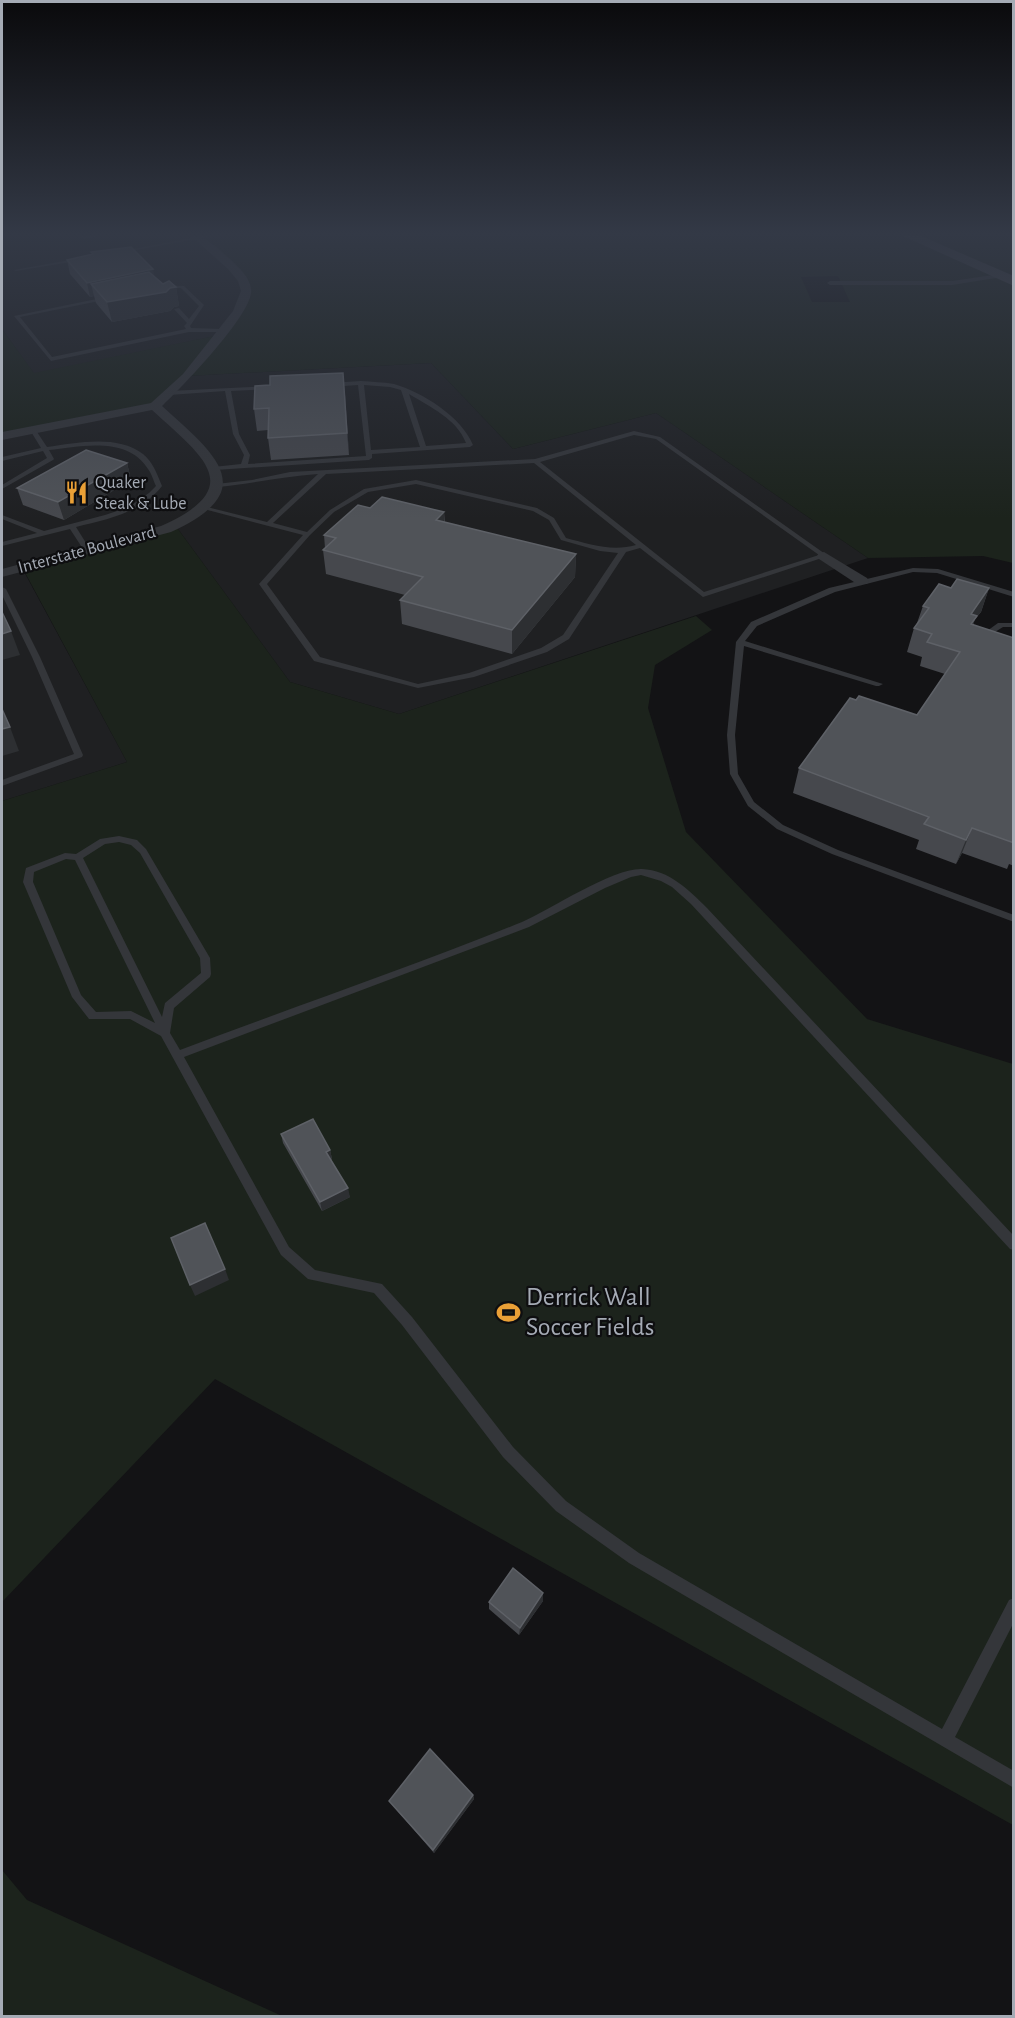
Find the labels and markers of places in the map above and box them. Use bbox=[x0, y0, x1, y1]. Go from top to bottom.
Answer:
place label: Quaker Steak & Lube bbox=[95, 474, 186, 513]
restaurant icon: Quaker Steak & Lube bbox=[64, 480, 90, 506]
place label: Derrick Wall Soccer Fields bbox=[526, 1284, 654, 1340]
sports icon: Derrick Wall Soccer Fields bbox=[495, 1299, 521, 1325]

